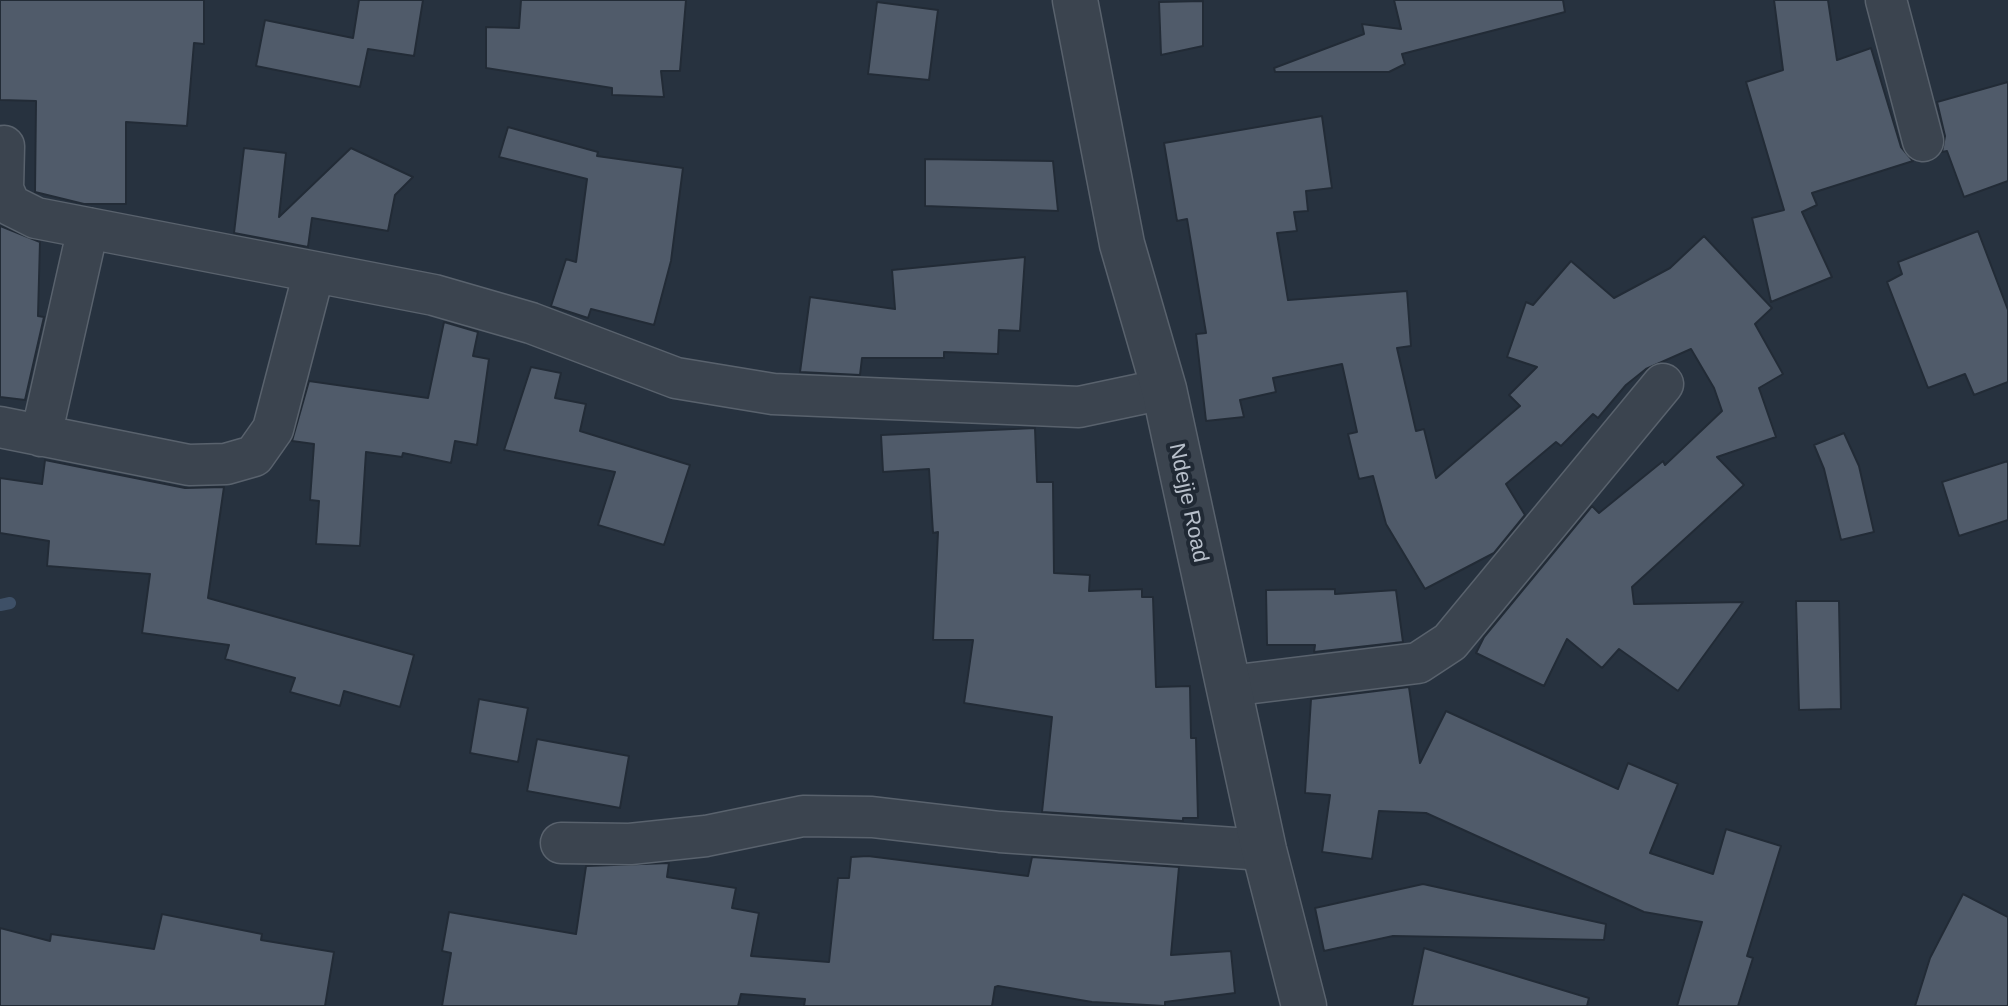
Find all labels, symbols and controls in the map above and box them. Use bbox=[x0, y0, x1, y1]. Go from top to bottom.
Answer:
street label: Ndejje Road bbox=[1163, 441, 1213, 565]

